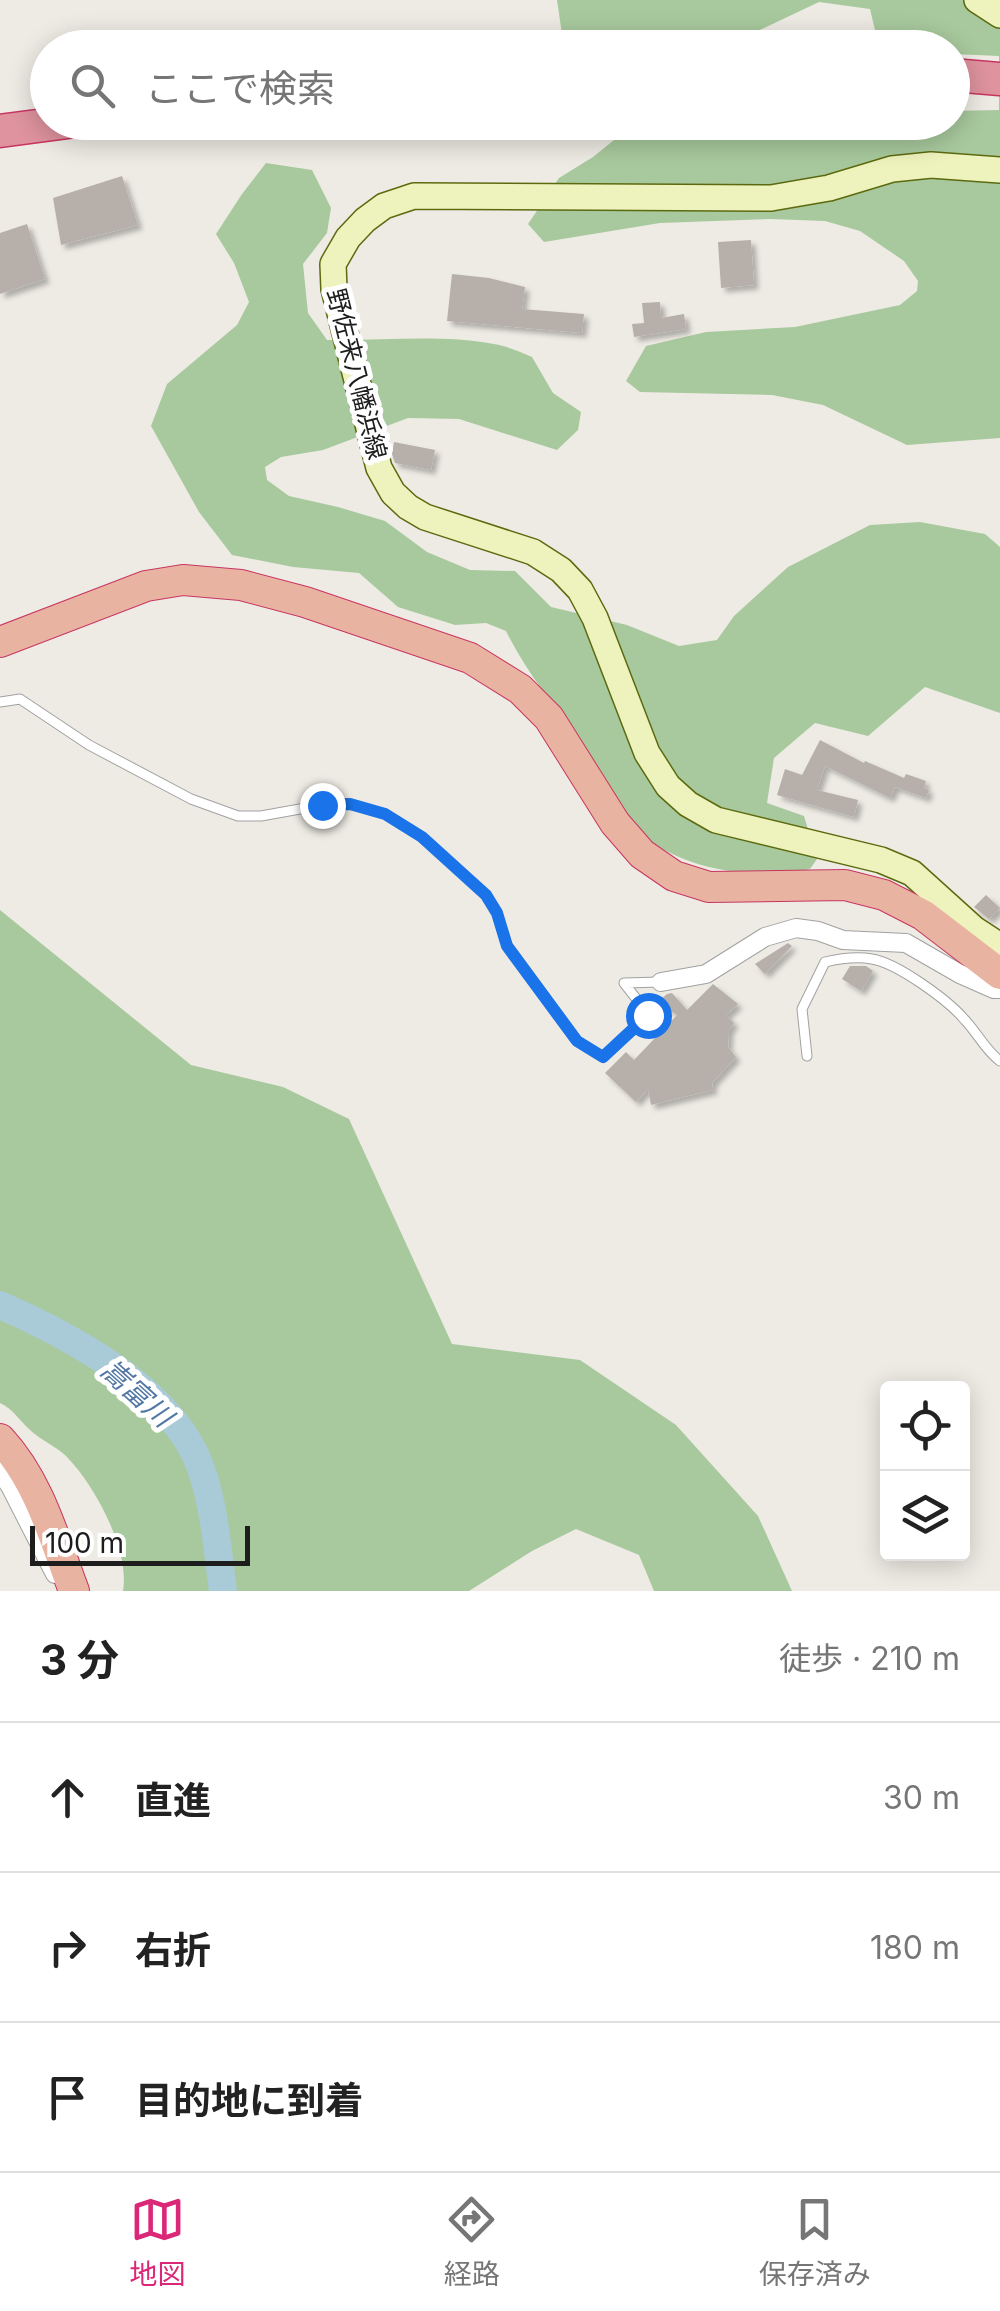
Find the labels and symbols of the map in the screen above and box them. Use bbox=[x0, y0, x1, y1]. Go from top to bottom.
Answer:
street label: 野佐来八幡浜線 bbox=[321, 285, 393, 463]
route end bbox=[300, 783, 346, 829]
route start bbox=[626, 993, 672, 1039]
water label: 嵩富川 bbox=[94, 1352, 182, 1436]
scale bar bbox=[30, 1521, 250, 1566]

